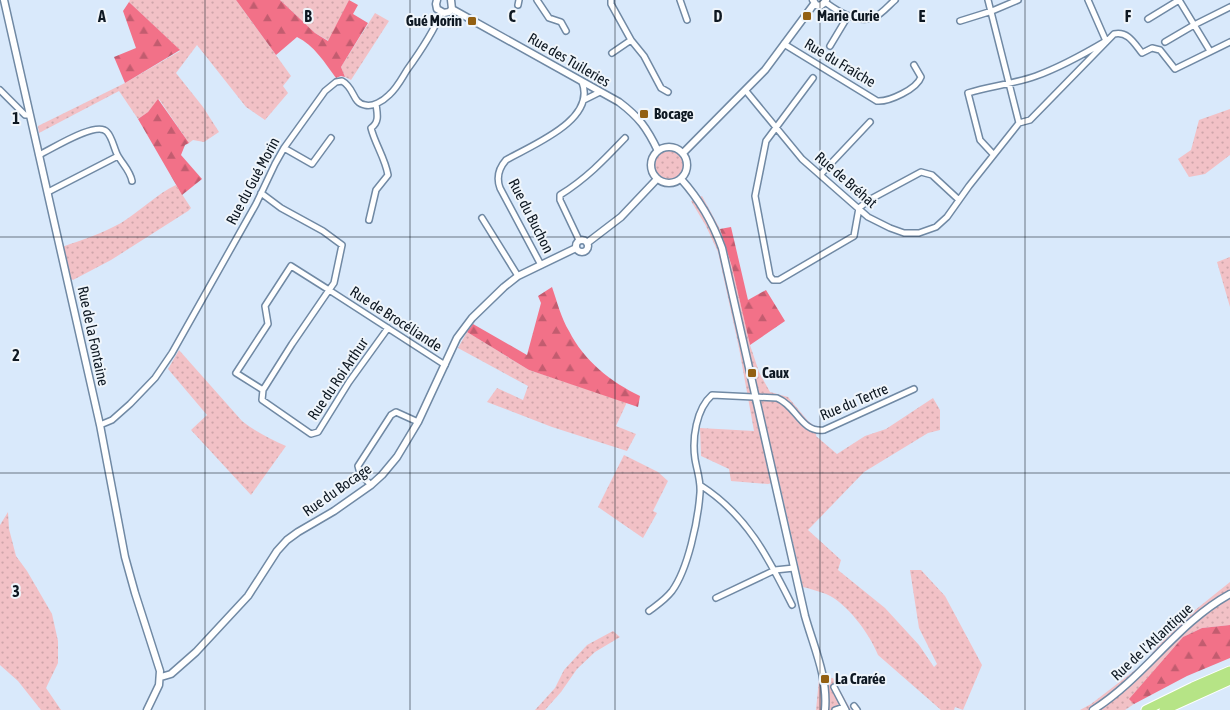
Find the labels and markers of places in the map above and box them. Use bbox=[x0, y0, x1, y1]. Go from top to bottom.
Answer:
place label: Marie Curie bbox=[817, 7, 880, 24]
marker: Marie Curie bbox=[801, 10, 813, 22]
place label: Gué Morin bbox=[406, 12, 462, 29]
marker: Gué Morin bbox=[466, 15, 478, 27]
place label: Bocage bbox=[654, 105, 694, 122]
marker: Bocage bbox=[638, 108, 650, 120]
place label: Caux bbox=[762, 364, 789, 381]
marker: Caux bbox=[746, 367, 758, 379]
place label: La Crarée bbox=[835, 670, 886, 687]
marker: La Crarée bbox=[819, 673, 831, 685]

